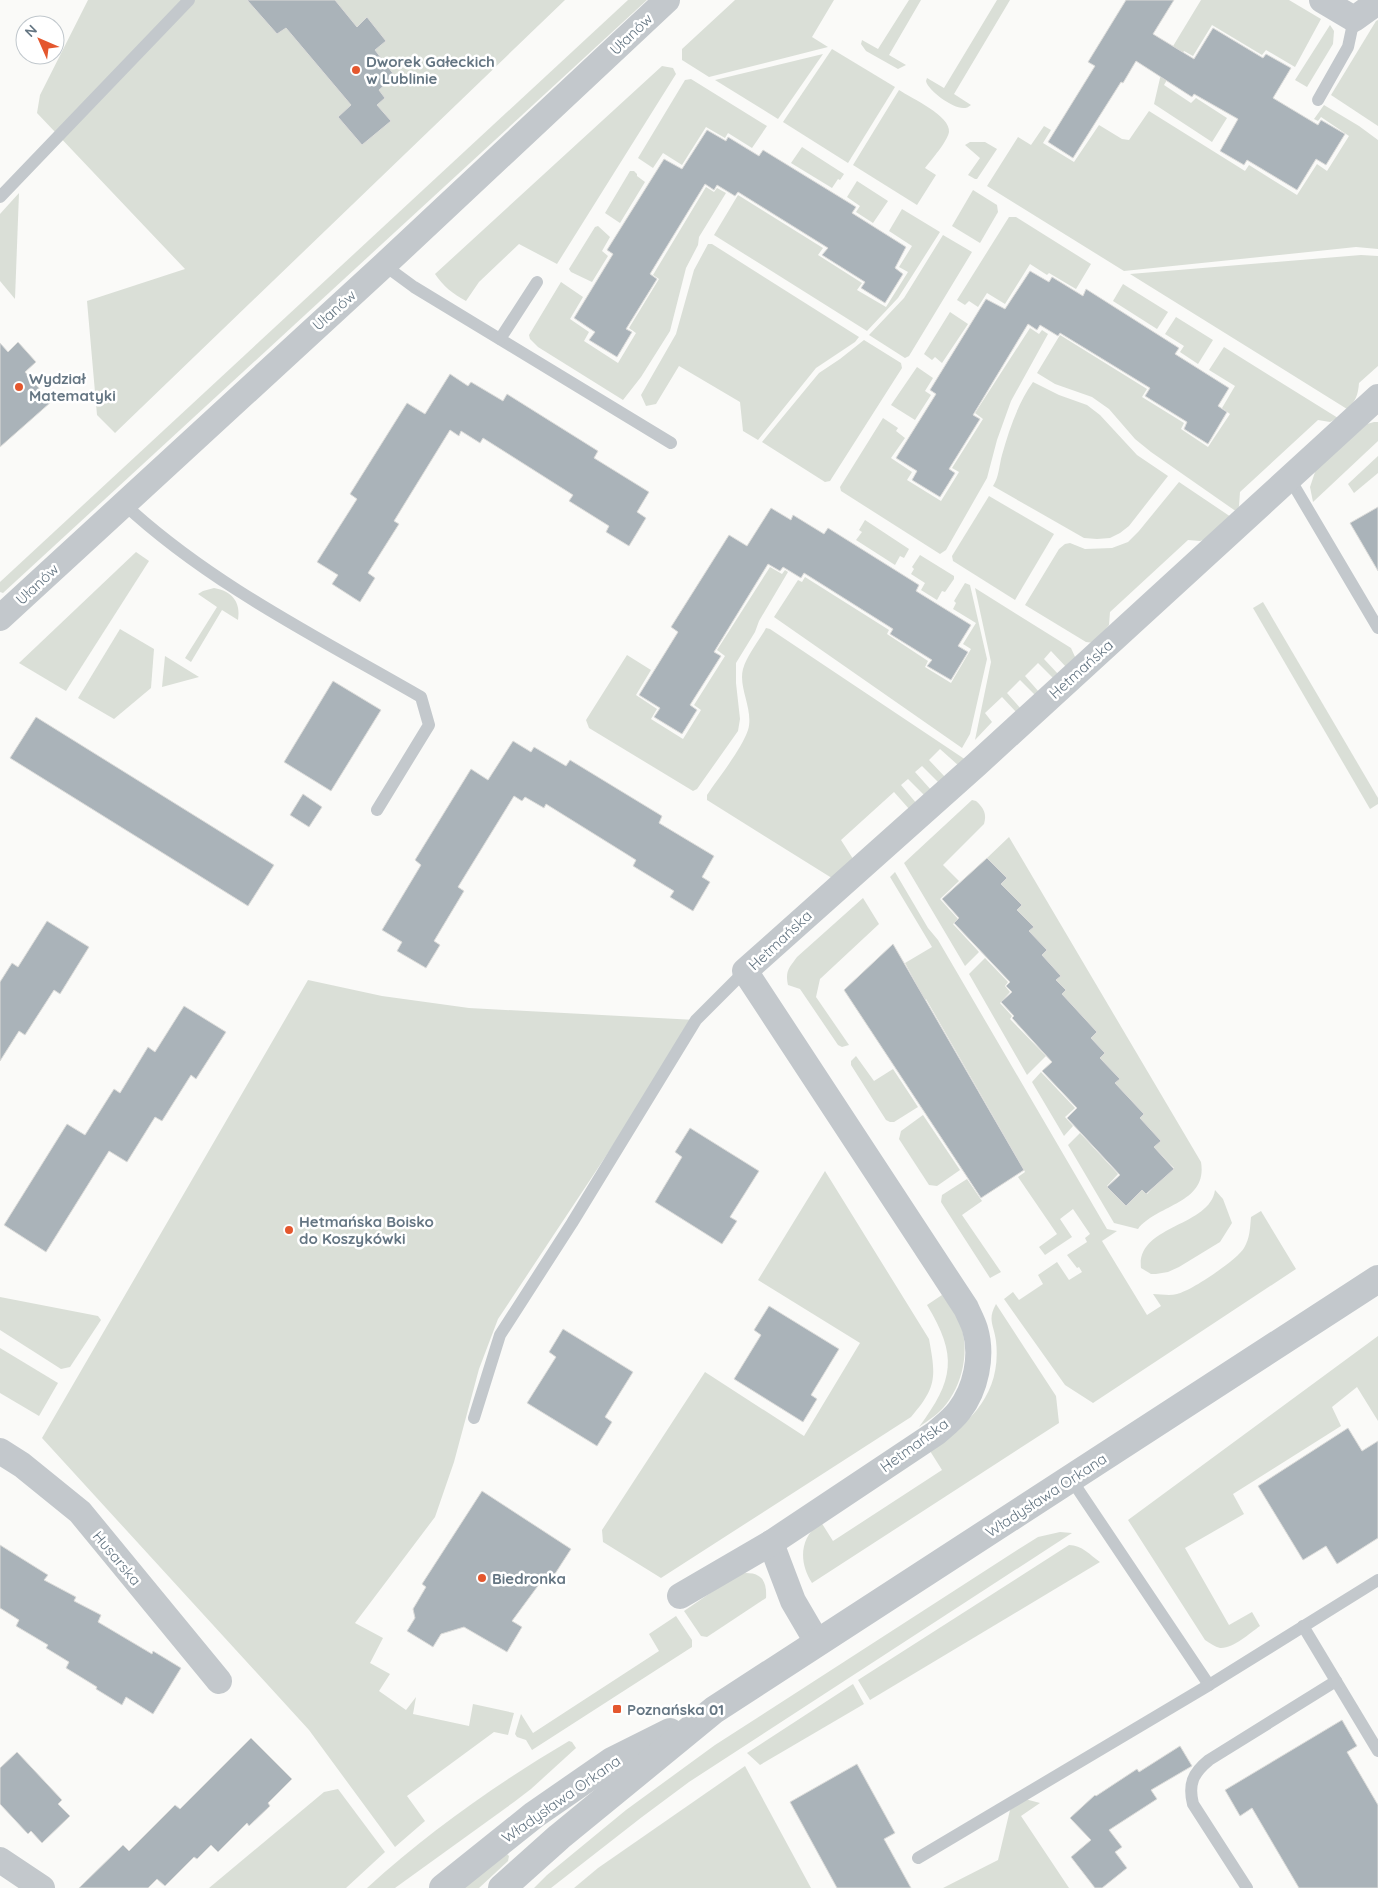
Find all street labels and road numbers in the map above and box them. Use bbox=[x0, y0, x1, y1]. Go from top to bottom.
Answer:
street label: Ułanów bbox=[606, 9, 656, 59]
street label: Ułanów bbox=[308, 285, 360, 335]
street label: Ułanów bbox=[11, 559, 63, 609]
street label: Hetmańska bbox=[1045, 635, 1117, 703]
street label: Hetmańska bbox=[744, 906, 816, 974]
street label: Hetmańska bbox=[876, 1414, 952, 1476]
street label: Władysława Orkana bbox=[982, 1449, 1110, 1541]
street label: Husarska bbox=[89, 1527, 145, 1589]
street label: Władysława Orkana bbox=[498, 1751, 624, 1847]

